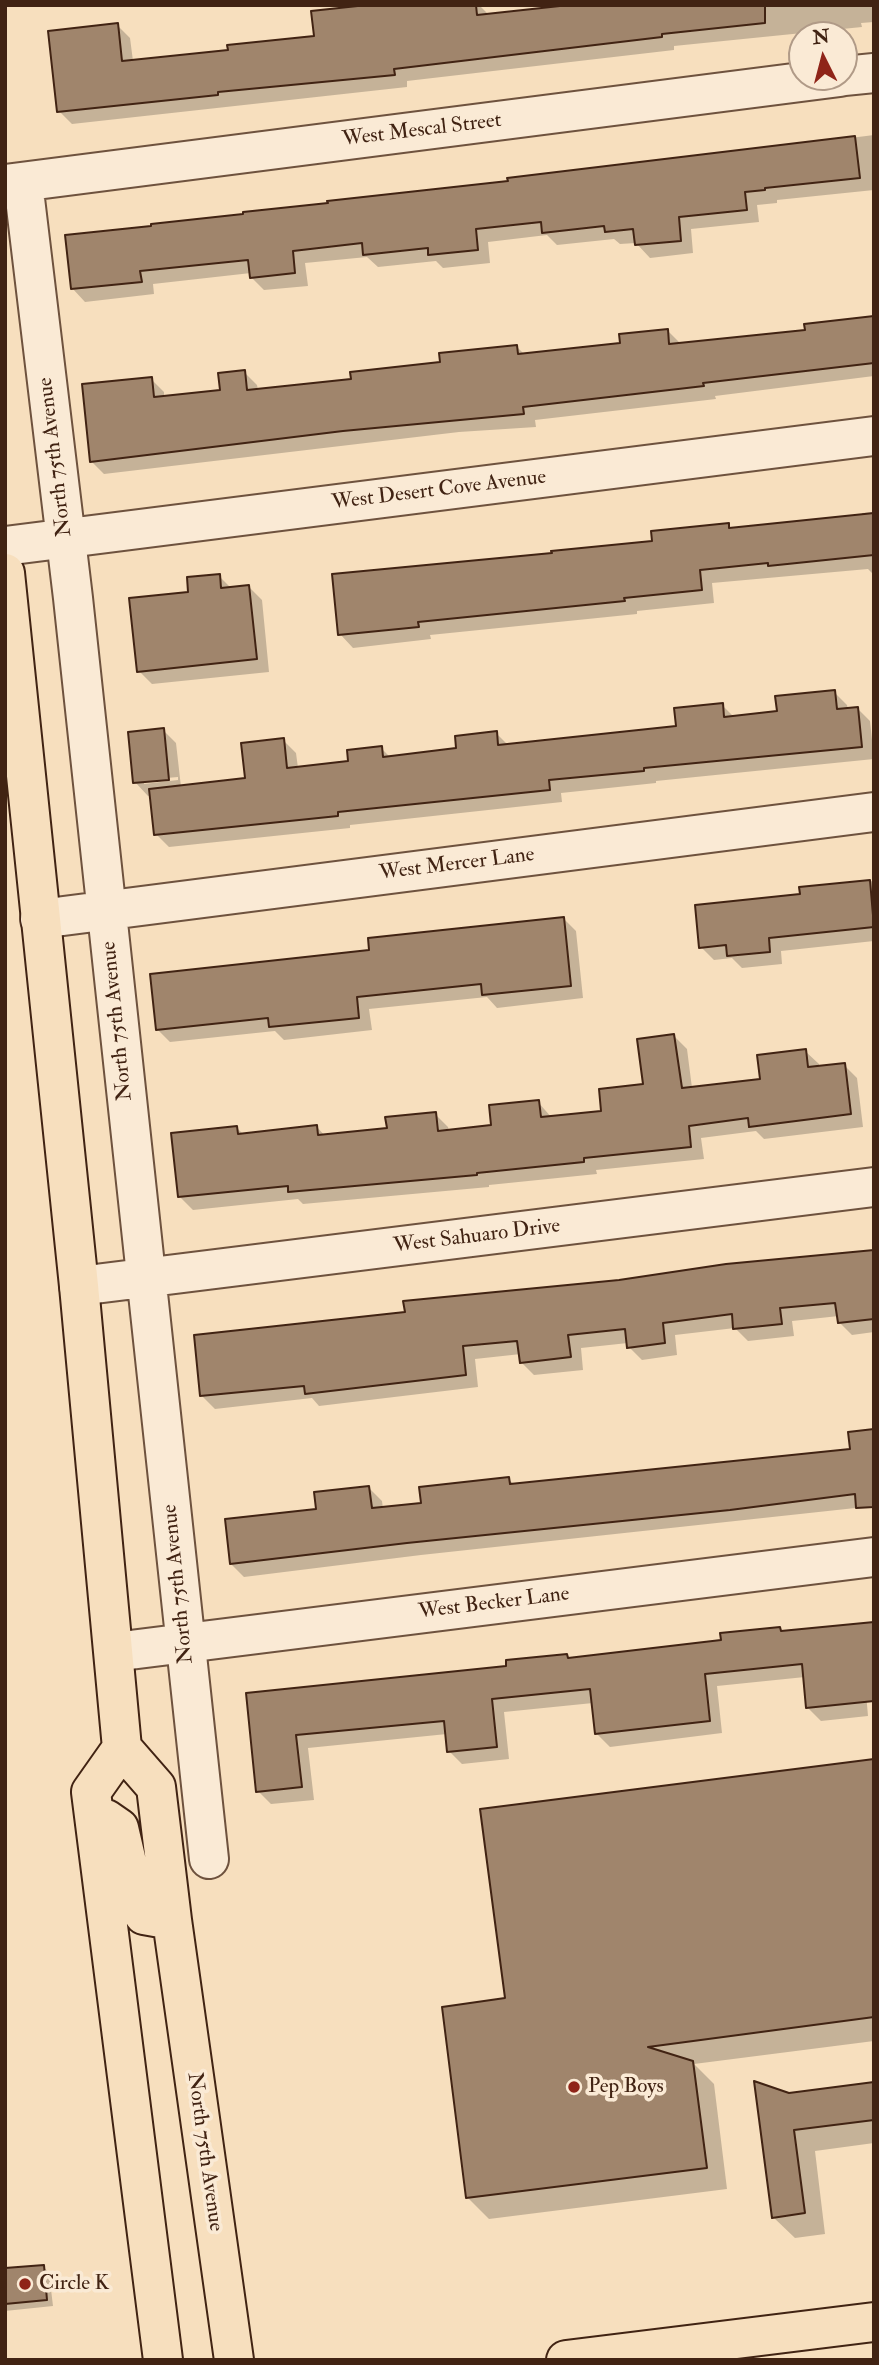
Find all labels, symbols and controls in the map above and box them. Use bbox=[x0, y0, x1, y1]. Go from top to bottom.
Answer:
north arrow bbox=[788, 21, 858, 91]
text: N bbox=[811, 24, 831, 50]
street label: West Mescal Street bbox=[341, 109, 503, 153]
street label: North 75th Avenue bbox=[34, 376, 78, 538]
street label: West Desert Cove Avenue bbox=[330, 465, 548, 517]
street label: West Mercer Lane bbox=[378, 843, 536, 887]
street label: North 75th Avenue bbox=[97, 940, 139, 1102]
street label: West Sahuaro Drive bbox=[392, 1214, 562, 1260]
street label: North 75th Avenue bbox=[158, 1503, 200, 1665]
street label: West Becker Lane bbox=[417, 1582, 571, 1626]
street label: North 75th Avenue bbox=[180, 2071, 228, 2233]
place label: Pep Boys bbox=[588, 2074, 664, 2100]
marker: Pep Boys bbox=[566, 2079, 582, 2095]
place label: Circle K bbox=[39, 2271, 109, 2297]
marker: Circle K bbox=[17, 2276, 33, 2292]

